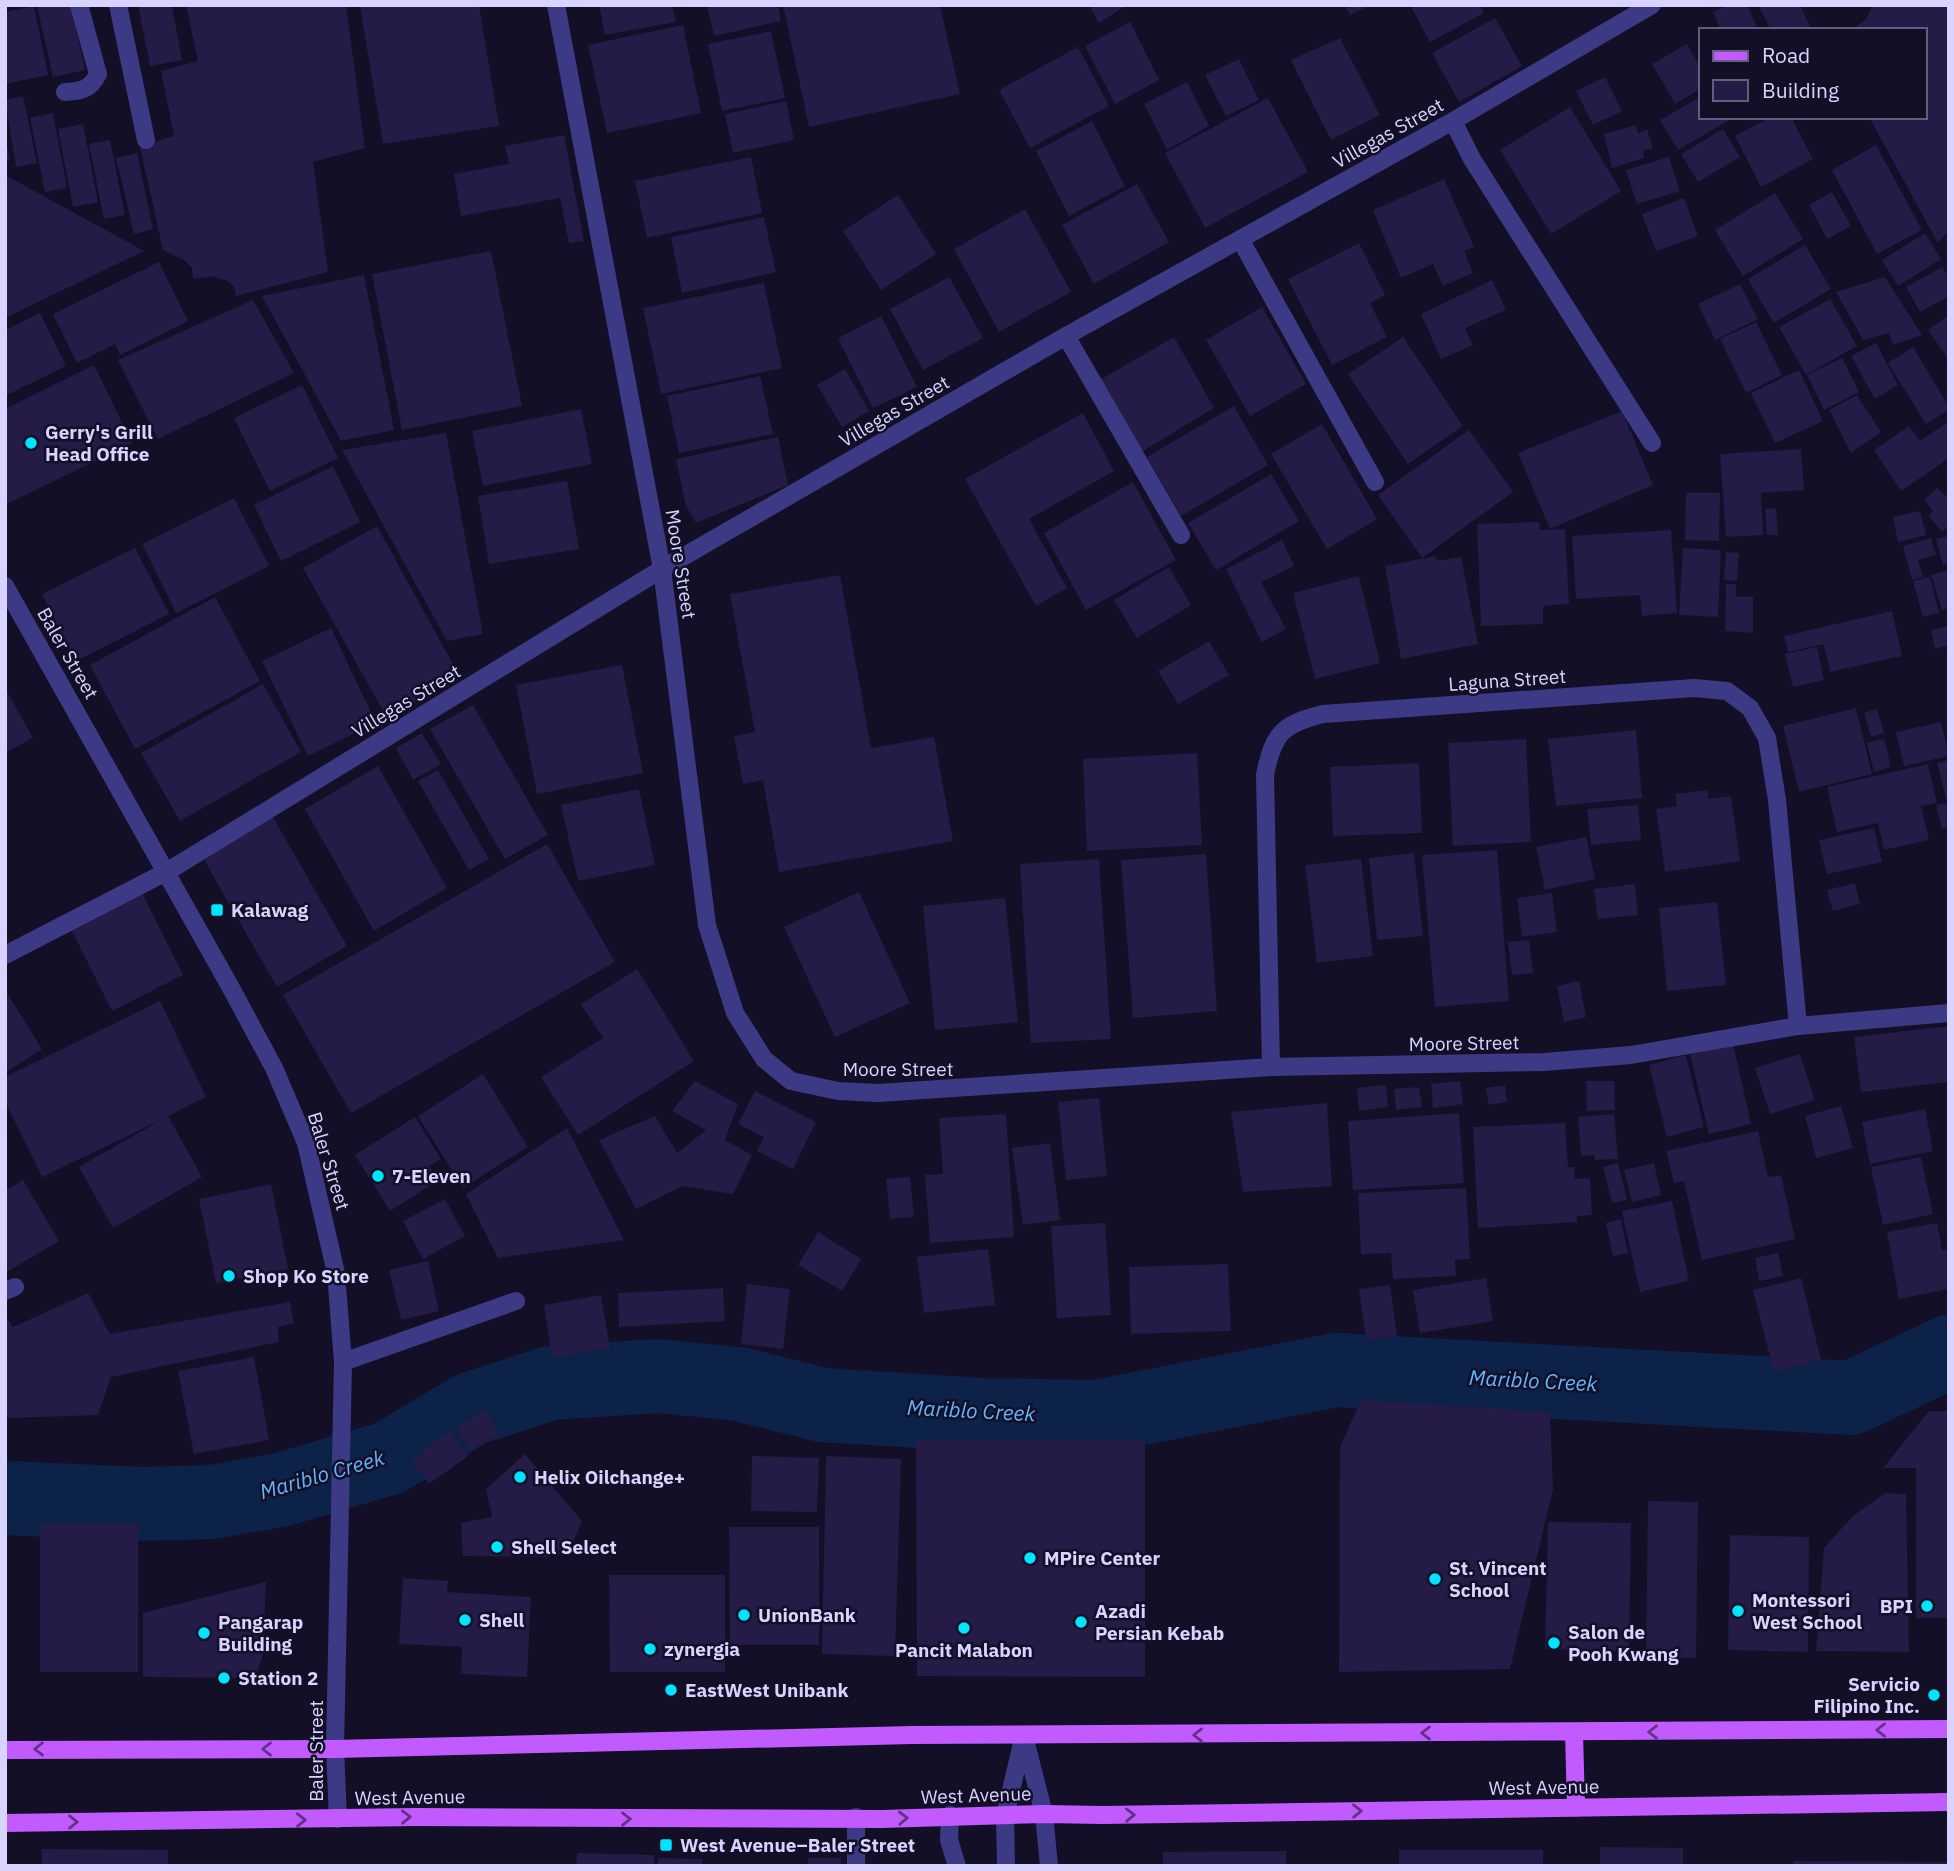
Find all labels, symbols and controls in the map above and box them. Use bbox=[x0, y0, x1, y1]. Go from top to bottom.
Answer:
legend bbox=[1699, 28, 1926, 119]
text: Road bbox=[1762, 41, 1810, 69]
text: Building bbox=[1762, 76, 1839, 104]
street label: Villegas Street bbox=[1328, 93, 1448, 173]
street label: Villegas Street bbox=[835, 370, 953, 452]
place label: Gerry's Grill Head Office bbox=[45, 420, 153, 466]
marker: Gerry's Grill Head Office bbox=[23, 435, 39, 451]
street label: Moore Street bbox=[660, 507, 702, 621]
street label: Baler Street bbox=[32, 603, 104, 703]
street label: Villegas Street bbox=[347, 659, 465, 743]
street label: Laguna Street bbox=[1447, 664, 1567, 696]
place label: Kalawag bbox=[231, 898, 309, 922]
marker: Kalawag bbox=[209, 902, 225, 918]
street label: Moore Street bbox=[1408, 1030, 1520, 1056]
street label: Moore Street bbox=[843, 1057, 953, 1081]
street label: Baler Street bbox=[303, 1109, 355, 1213]
place label: 7-Eleven bbox=[392, 1164, 471, 1188]
marker: 7-Eleven bbox=[370, 1168, 386, 1184]
place label: Shop Ko Store bbox=[243, 1264, 369, 1288]
marker: Shop Ko Store bbox=[221, 1268, 237, 1284]
water label: Mariblo Creek bbox=[1468, 1363, 1599, 1397]
water label: Mariblo Creek bbox=[906, 1393, 1037, 1427]
water label: Mariblo Creek bbox=[256, 1443, 388, 1505]
place label: Helix Oilchange+ bbox=[534, 1465, 685, 1489]
marker: Helix Oilchange+ bbox=[512, 1469, 528, 1485]
place label: Shell Select bbox=[511, 1535, 617, 1559]
marker: Shell Select bbox=[489, 1539, 505, 1555]
place label: MPire Center bbox=[1044, 1546, 1160, 1570]
marker: MPire Center bbox=[1022, 1550, 1038, 1566]
place label: St. Vincent School bbox=[1449, 1556, 1547, 1602]
marker: St. Vincent School bbox=[1427, 1571, 1443, 1587]
place label: Montessori West School bbox=[1752, 1588, 1862, 1634]
place label: BPI bbox=[1880, 1594, 1913, 1618]
marker: BPI bbox=[1919, 1598, 1935, 1614]
place label: Azadi Persian Kebab bbox=[1095, 1599, 1224, 1645]
place label: UnionBank bbox=[758, 1603, 856, 1627]
marker: Montessori West School bbox=[1730, 1603, 1746, 1619]
marker: UnionBank bbox=[736, 1607, 752, 1623]
place label: Shell bbox=[479, 1608, 524, 1632]
place label: Pangarap Building bbox=[218, 1610, 303, 1656]
marker: Shell bbox=[457, 1612, 473, 1628]
marker: Azadi Persian Kebab bbox=[1073, 1614, 1089, 1630]
marker: Pancit Malabon bbox=[956, 1620, 972, 1636]
place label: Salon de Pooh Kwang bbox=[1568, 1620, 1679, 1666]
marker: Pangarap Building bbox=[196, 1625, 212, 1641]
marker: Salon de Pooh Kwang bbox=[1546, 1635, 1562, 1651]
place label: zynergia bbox=[664, 1637, 740, 1661]
place label: Pancit Malabon bbox=[895, 1638, 1033, 1662]
marker: zynergia bbox=[642, 1641, 658, 1657]
place label: Station 2 bbox=[238, 1666, 318, 1690]
marker: Station 2 bbox=[216, 1670, 232, 1686]
place label: Servicio Filipino Inc. bbox=[1814, 1672, 1920, 1718]
place label: EastWest Unibank bbox=[685, 1678, 849, 1702]
marker: EastWest Unibank bbox=[663, 1682, 679, 1698]
marker: Servicio Filipino Inc. bbox=[1926, 1687, 1942, 1703]
street label: Baler Street bbox=[304, 1700, 328, 1802]
one-way arrow bbox=[1875, 1722, 1885, 1738]
one-way arrow bbox=[1647, 1724, 1658, 1740]
one-way arrow bbox=[1420, 1725, 1430, 1741]
one-way arrow bbox=[1192, 1727, 1203, 1743]
one-way arrow bbox=[261, 1741, 272, 1757]
one-way arrow bbox=[34, 1742, 45, 1757]
street label: West Avenue bbox=[1488, 1774, 1600, 1800]
street label: West Avenue bbox=[920, 1781, 1032, 1809]
street label: West Avenue bbox=[354, 1784, 466, 1810]
one-way arrow bbox=[1353, 1803, 1363, 1819]
one-way arrow bbox=[1125, 1807, 1136, 1823]
one-way arrow bbox=[402, 1809, 412, 1825]
one-way arrow bbox=[621, 1811, 632, 1827]
one-way arrow bbox=[897, 1811, 908, 1826]
one-way arrow bbox=[296, 1812, 307, 1828]
one-way arrow bbox=[69, 1814, 79, 1830]
place label: West Avenue–Baler Street bbox=[680, 1833, 915, 1857]
marker: West Avenue–Baler Street bbox=[658, 1837, 674, 1853]

